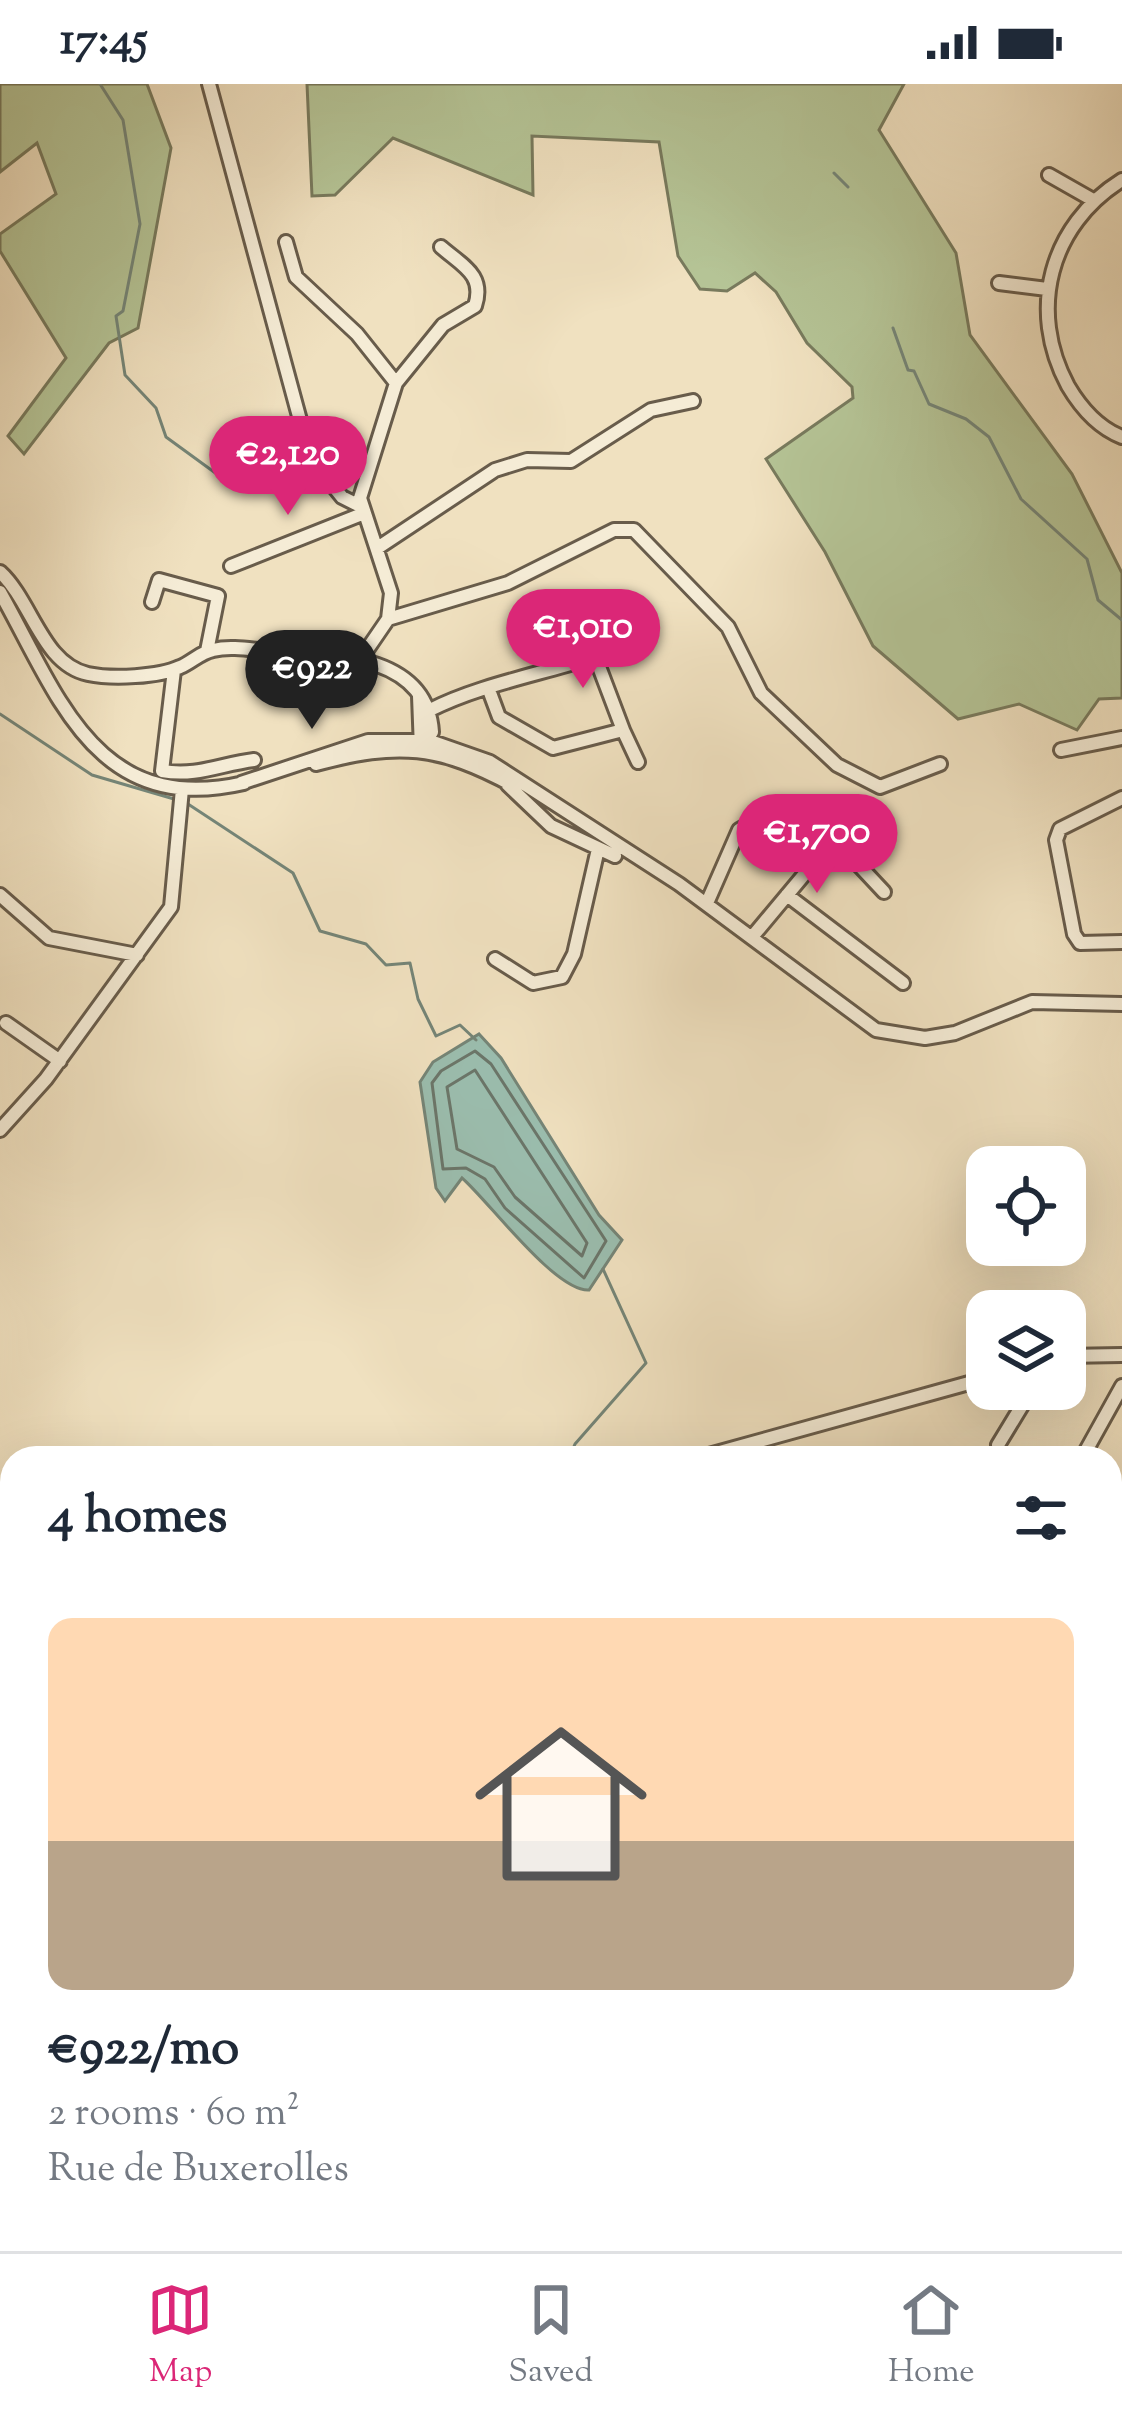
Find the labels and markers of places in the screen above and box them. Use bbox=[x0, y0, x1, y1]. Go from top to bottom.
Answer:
pin: €2,120 bbox=[190, 416, 386, 518]
pin: €1,010 bbox=[485, 589, 681, 691]
pin: €922 bbox=[241, 630, 383, 732]
pin: €1,700 bbox=[719, 794, 915, 896]

